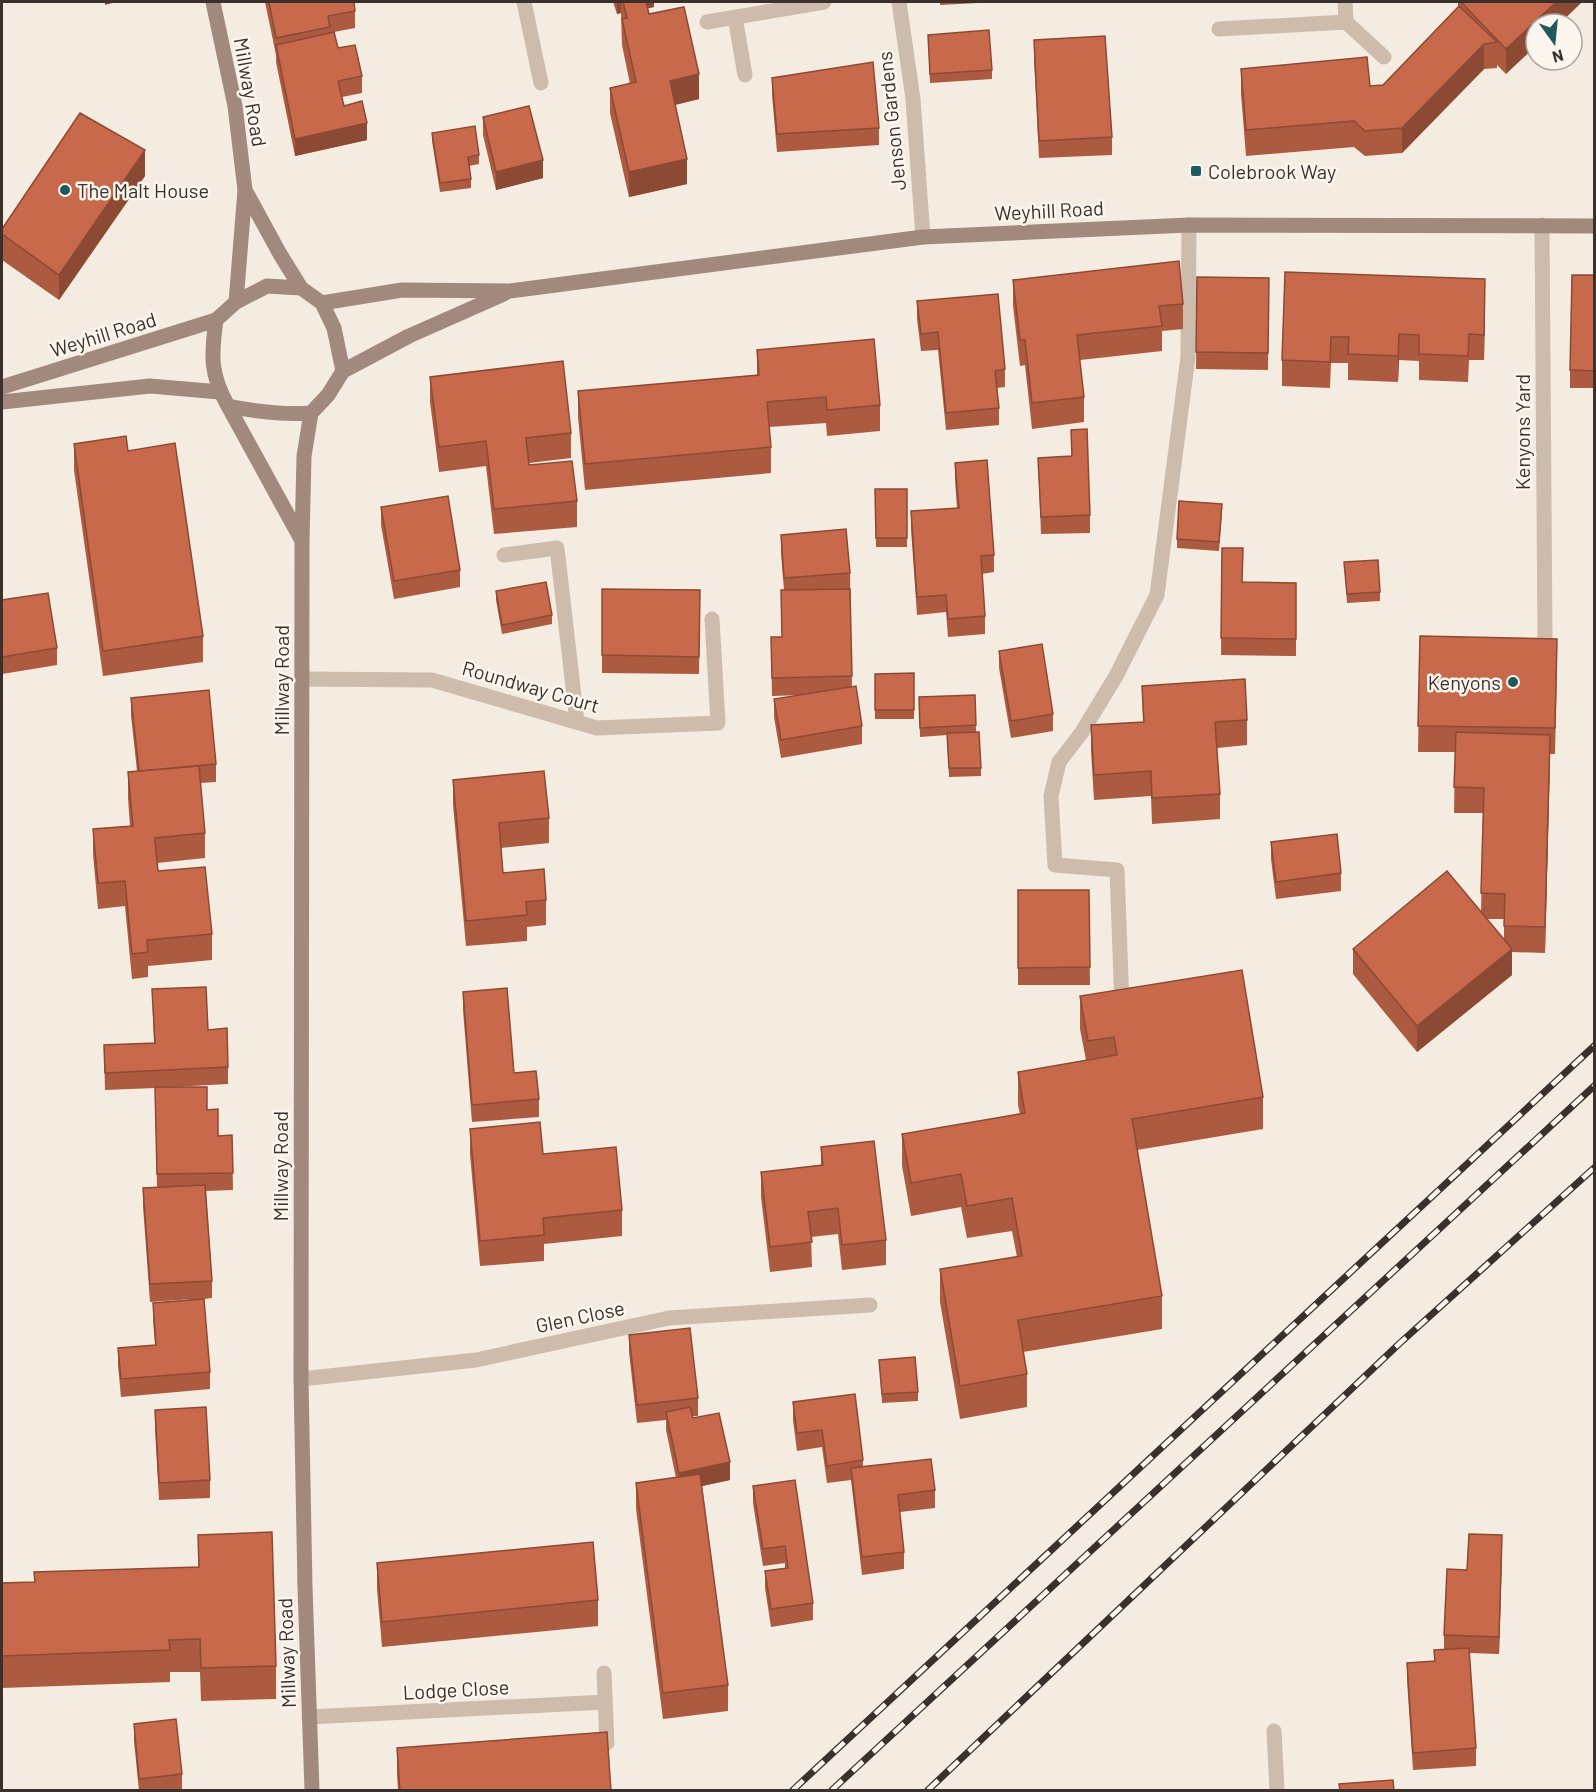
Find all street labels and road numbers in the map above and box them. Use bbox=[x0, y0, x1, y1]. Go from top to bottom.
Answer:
street label: Millway Road bbox=[230, 36, 272, 148]
street label: Jenson Gardens bbox=[872, 50, 910, 192]
street label: Weyhill Road bbox=[994, 195, 1104, 225]
street label: Weyhill Road bbox=[47, 307, 159, 361]
street label: Kenyons Yard bbox=[1510, 374, 1534, 490]
street label: Millway Road bbox=[269, 625, 293, 735]
street label: Roundway Court bbox=[460, 655, 602, 717]
street label: Millway Road bbox=[268, 1111, 292, 1221]
street label: Glen Close bbox=[533, 1295, 627, 1337]
street label: Millway Road bbox=[272, 1597, 300, 1709]
street label: Lodge Close bbox=[402, 1674, 510, 1704]

